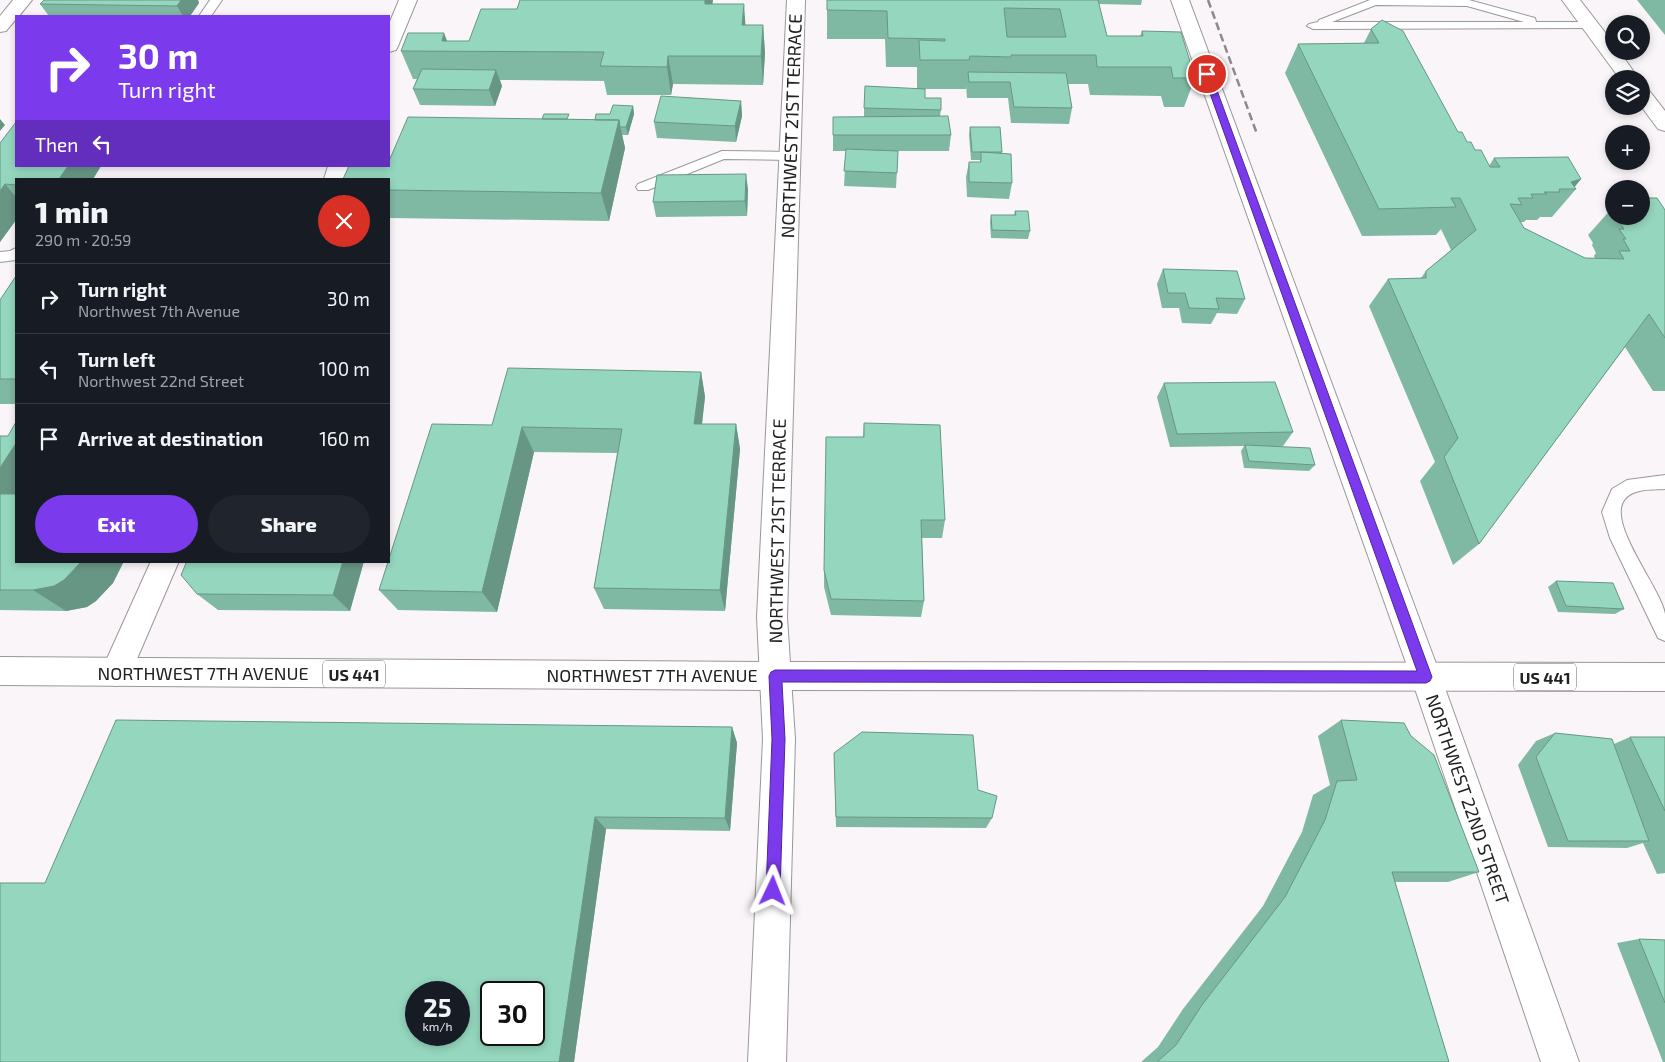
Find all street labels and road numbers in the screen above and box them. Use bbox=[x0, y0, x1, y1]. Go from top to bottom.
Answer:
street label: NORTHWEST 21ST TERRACE bbox=[776, 13, 806, 239]
street label: NORTHWEST 21ST TERRACE bbox=[764, 418, 790, 644]
road number: US 441 bbox=[323, 661, 385, 688]
street label: NORTHWEST 7TH AVENUE bbox=[97, 662, 309, 684]
street label: NORTHWEST 7TH AVENUE bbox=[546, 664, 758, 686]
road number: US 441 bbox=[1514, 664, 1576, 690]
street label: NORTHWEST 22ND STREET bbox=[1422, 691, 1514, 907]

